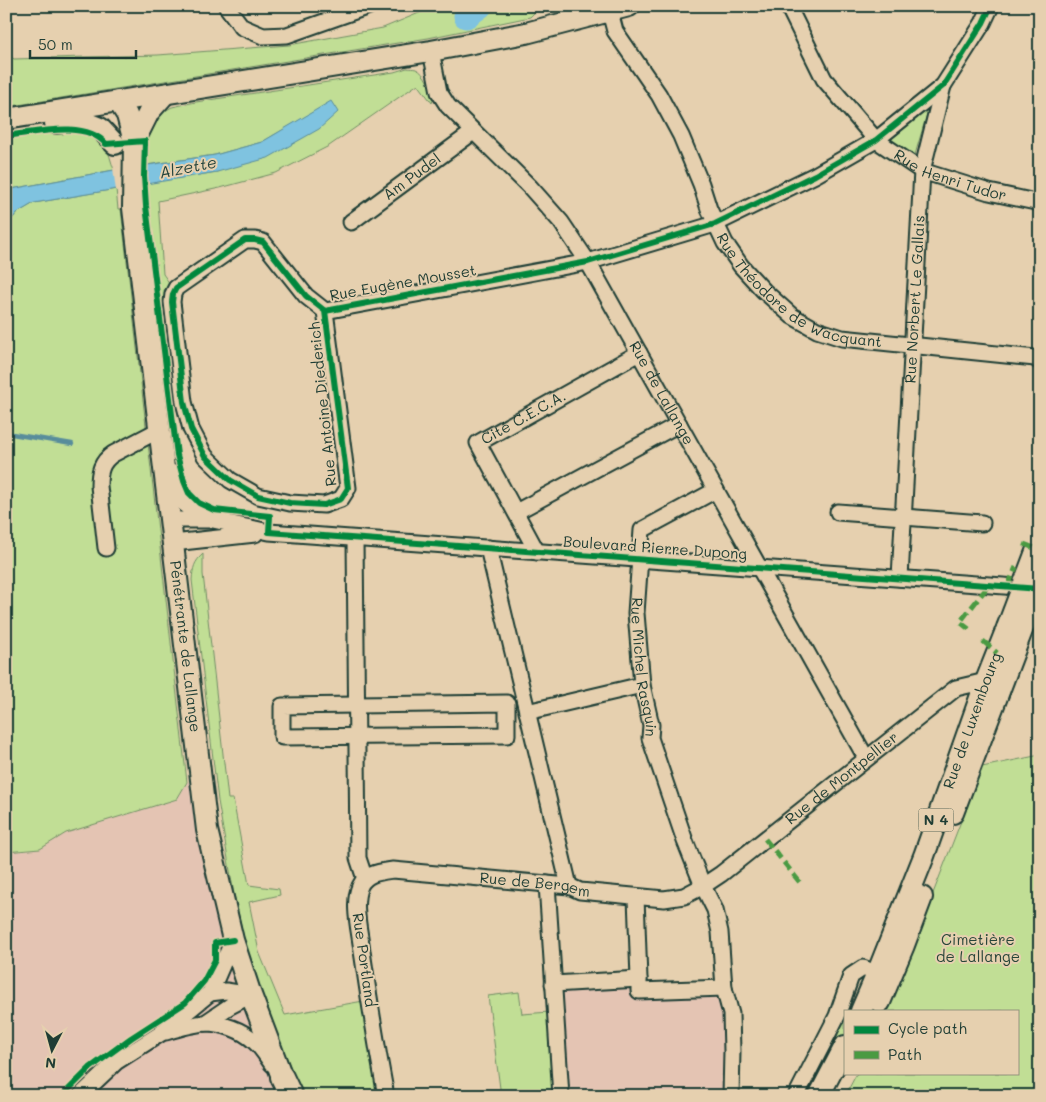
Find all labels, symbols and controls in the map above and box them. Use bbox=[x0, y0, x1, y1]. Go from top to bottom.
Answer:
scale bar bbox=[30, 28, 136, 60]
text: 50 m bbox=[38, 34, 73, 54]
street label: Rue Henri Tudor bbox=[891, 144, 1009, 205]
street label: Am Pudel bbox=[379, 148, 445, 204]
water label: Alzette bbox=[157, 151, 218, 182]
street label: Rue Norbert Le Gallais bbox=[900, 215, 929, 384]
street label: Rue Théodore de Wacquant bbox=[713, 229, 883, 351]
street label: Rue Eugène Mousset bbox=[328, 259, 478, 305]
street label: Rue Antoine Diederich bbox=[303, 321, 341, 487]
street label: Rue de Lallange bbox=[625, 337, 699, 448]
street label: Cité C.E.C.A. bbox=[477, 385, 569, 448]
street label: Boulevard Pierre Dupong bbox=[562, 531, 748, 563]
street label: Pénétrante de Lallange bbox=[166, 559, 206, 733]
street label: Rue Michel Rasquin bbox=[627, 597, 662, 738]
street label: Rue de Luxembourg bbox=[938, 649, 1005, 791]
street label: Rue de Montpellier bbox=[781, 727, 902, 828]
road number: N 4 bbox=[918, 808, 954, 832]
street label: Rue de Bergem bbox=[479, 867, 591, 901]
street label: Rue Portland bbox=[348, 911, 382, 1008]
park label: Cimetière de Lallange bbox=[936, 929, 1020, 966]
legend bbox=[844, 1010, 1018, 1074]
text: Cycle path bbox=[888, 1018, 967, 1038]
north arrow bbox=[28, 1024, 78, 1074]
text: Path bbox=[888, 1044, 922, 1064]
text: N bbox=[44, 1053, 57, 1073]

